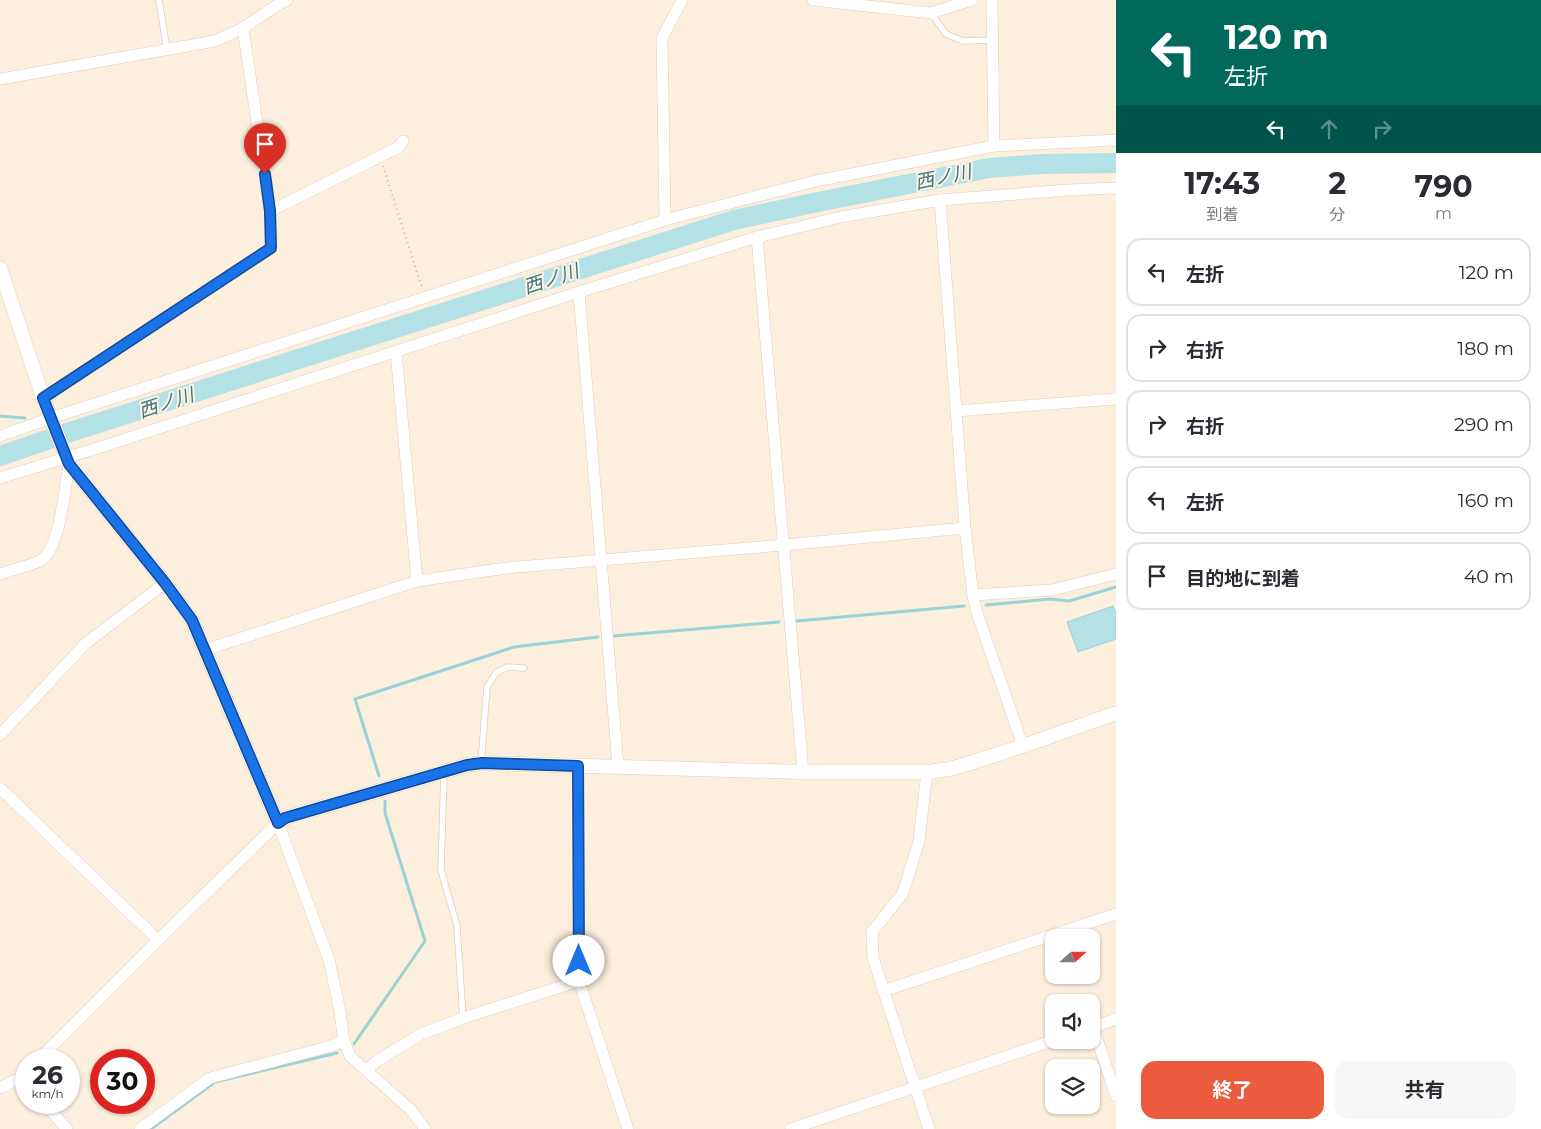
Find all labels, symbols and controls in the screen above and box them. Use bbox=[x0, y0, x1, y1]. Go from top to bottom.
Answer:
text: 120 m bbox=[1224, 15, 1329, 58]
icon: left bbox=[1141, 20, 1206, 85]
text: 左折 bbox=[1224, 63, 1268, 90]
icon: left bbox=[1262, 115, 1290, 143]
icon: ahead bbox=[1315, 115, 1343, 143]
icon: right bbox=[1368, 115, 1396, 143]
pin bbox=[244, 123, 286, 174]
icon: arrive bbox=[251, 130, 279, 158]
water label: 西ノ川 bbox=[913, 159, 975, 194]
text: 17:43 bbox=[1184, 165, 1260, 202]
text: 2 bbox=[1329, 165, 1346, 202]
text: 790 bbox=[1415, 168, 1473, 205]
text: m bbox=[1435, 204, 1452, 223]
text: 到着 bbox=[1206, 205, 1238, 224]
text: 分 bbox=[1329, 205, 1345, 224]
icon: left bbox=[1143, 258, 1171, 286]
water label: 西ノ川 bbox=[520, 259, 584, 299]
text: 120 m bbox=[1459, 261, 1514, 284]
text: 左折 bbox=[1186, 263, 1224, 286]
icon: right bbox=[1143, 334, 1171, 362]
text: 180 m bbox=[1457, 337, 1514, 360]
text: 右折 bbox=[1186, 339, 1224, 362]
water label: 西ノ川 bbox=[135, 383, 199, 423]
icon: right bbox=[1143, 410, 1171, 438]
text: 290 m bbox=[1454, 413, 1514, 436]
text: 右折 bbox=[1186, 415, 1224, 438]
icon: left bbox=[1143, 486, 1171, 514]
text: 160 m bbox=[1458, 489, 1514, 512]
text: 左折 bbox=[1186, 491, 1224, 514]
icon: arrive bbox=[1143, 562, 1171, 590]
text: 40 m bbox=[1464, 565, 1514, 588]
text: 目的地に到着 bbox=[1186, 567, 1300, 590]
north arrow bbox=[1045, 929, 1100, 984]
map controls bbox=[1045, 929, 1100, 1114]
position arrow bbox=[552, 934, 604, 986]
button: sound bbox=[1045, 994, 1100, 1049]
speed limit sign: 30 bbox=[90, 1049, 155, 1114]
button: layers bbox=[1045, 1059, 1100, 1114]
text: 26 bbox=[32, 1060, 63, 1090]
button: 終了 bbox=[1141, 1061, 1324, 1119]
button: 共有 bbox=[1334, 1061, 1516, 1119]
text: km/h bbox=[31, 1086, 64, 1101]

